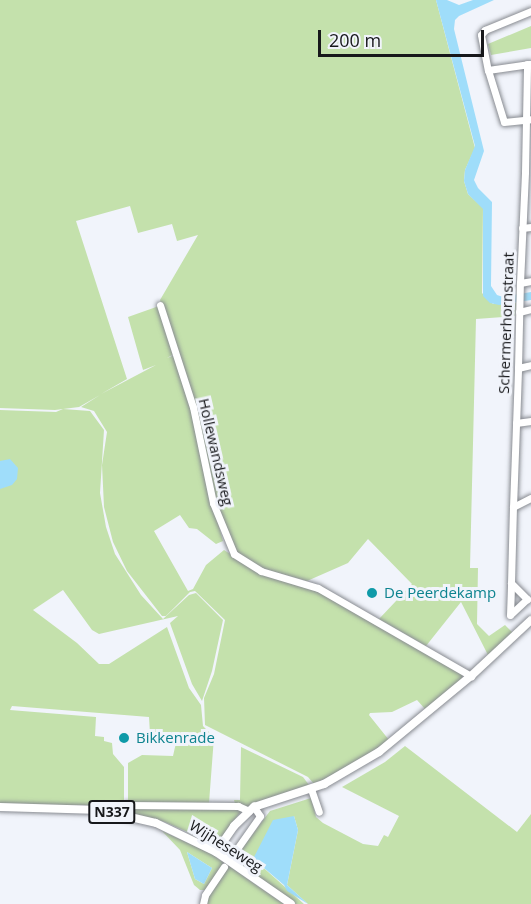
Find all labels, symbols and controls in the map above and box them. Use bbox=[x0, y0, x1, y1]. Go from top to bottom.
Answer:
scale bar bbox=[321, 18, 488, 56]
text: 200 m bbox=[329, 28, 381, 52]
street label: Schermerhornstraat bbox=[495, 252, 517, 394]
street label: Hollewandsweg bbox=[195, 397, 237, 507]
place label: De Peerdekamp bbox=[384, 584, 496, 602]
marker: De Peerdekamp bbox=[365, 586, 379, 600]
place label: Bikkenrade bbox=[136, 729, 215, 747]
marker: Bikkenrade bbox=[117, 731, 131, 745]
road number: N337 bbox=[88, 801, 136, 823]
street label: Wijheseweg bbox=[186, 816, 266, 876]

